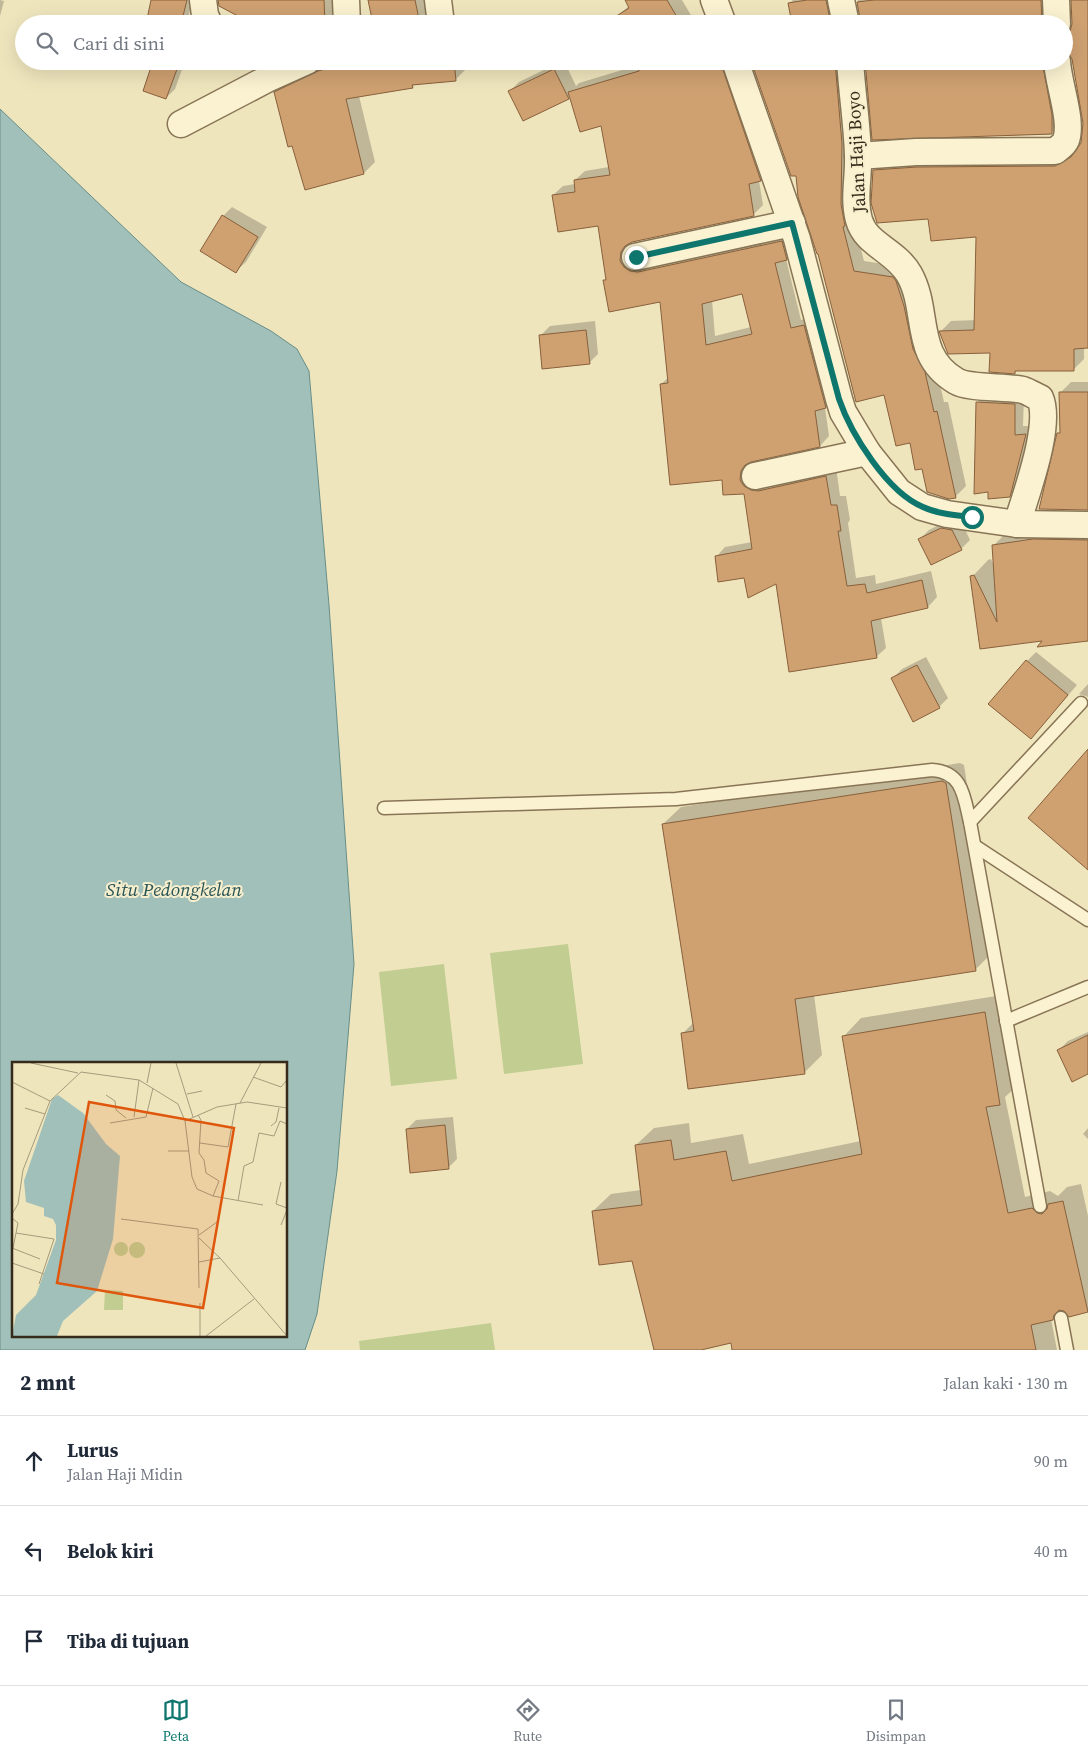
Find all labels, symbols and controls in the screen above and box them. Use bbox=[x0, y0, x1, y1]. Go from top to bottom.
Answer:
search box bbox=[15, 15, 1073, 70]
icon: search bbox=[33, 29, 61, 57]
text: Cari di sini bbox=[73, 30, 165, 56]
street label: Jalan Haji Boyo bbox=[840, 90, 872, 215]
route end bbox=[625, 246, 648, 269]
route start bbox=[961, 506, 984, 529]
water label: Situ Pedongkelan bbox=[106, 876, 242, 902]
inset map bbox=[12, 1062, 288, 1338]
text: 2 mnt bbox=[20, 1368, 75, 1397]
text: Jalan kaki · 130 m bbox=[943, 1372, 1068, 1394]
text: Lurus bbox=[67, 1437, 118, 1463]
icon: ahead bbox=[20, 1447, 48, 1475]
text: 90 m bbox=[1034, 1450, 1068, 1472]
text: Jalan Haji Midin bbox=[67, 1463, 183, 1485]
icon: left bbox=[20, 1537, 48, 1565]
text: Belok kiri bbox=[67, 1538, 154, 1564]
text: 40 m bbox=[1034, 1540, 1068, 1562]
icon: arrive bbox=[20, 1627, 48, 1655]
text: Tiba di tujuan bbox=[67, 1628, 189, 1654]
tab: Peta bbox=[162, 1696, 190, 1746]
tab: Rute bbox=[513, 1696, 542, 1746]
tab: Disimpan bbox=[866, 1696, 926, 1746]

